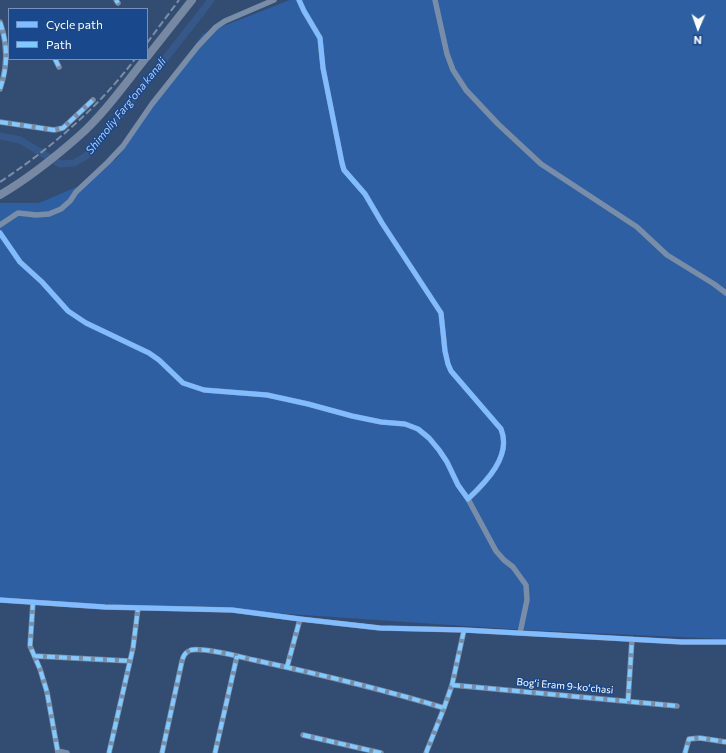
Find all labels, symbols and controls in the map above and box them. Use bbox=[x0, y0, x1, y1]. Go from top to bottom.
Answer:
legend bbox=[8, 8, 148, 60]
north arrow bbox=[678, 8, 718, 48]
text: Cycle path bbox=[46, 17, 103, 31]
text: N bbox=[693, 34, 702, 47]
text: Path bbox=[46, 37, 72, 51]
water label: Shimoliy Fargʻona kanali bbox=[83, 55, 169, 157]
street label: Bogʻi Eram 9-koʻchasi bbox=[516, 676, 614, 696]

